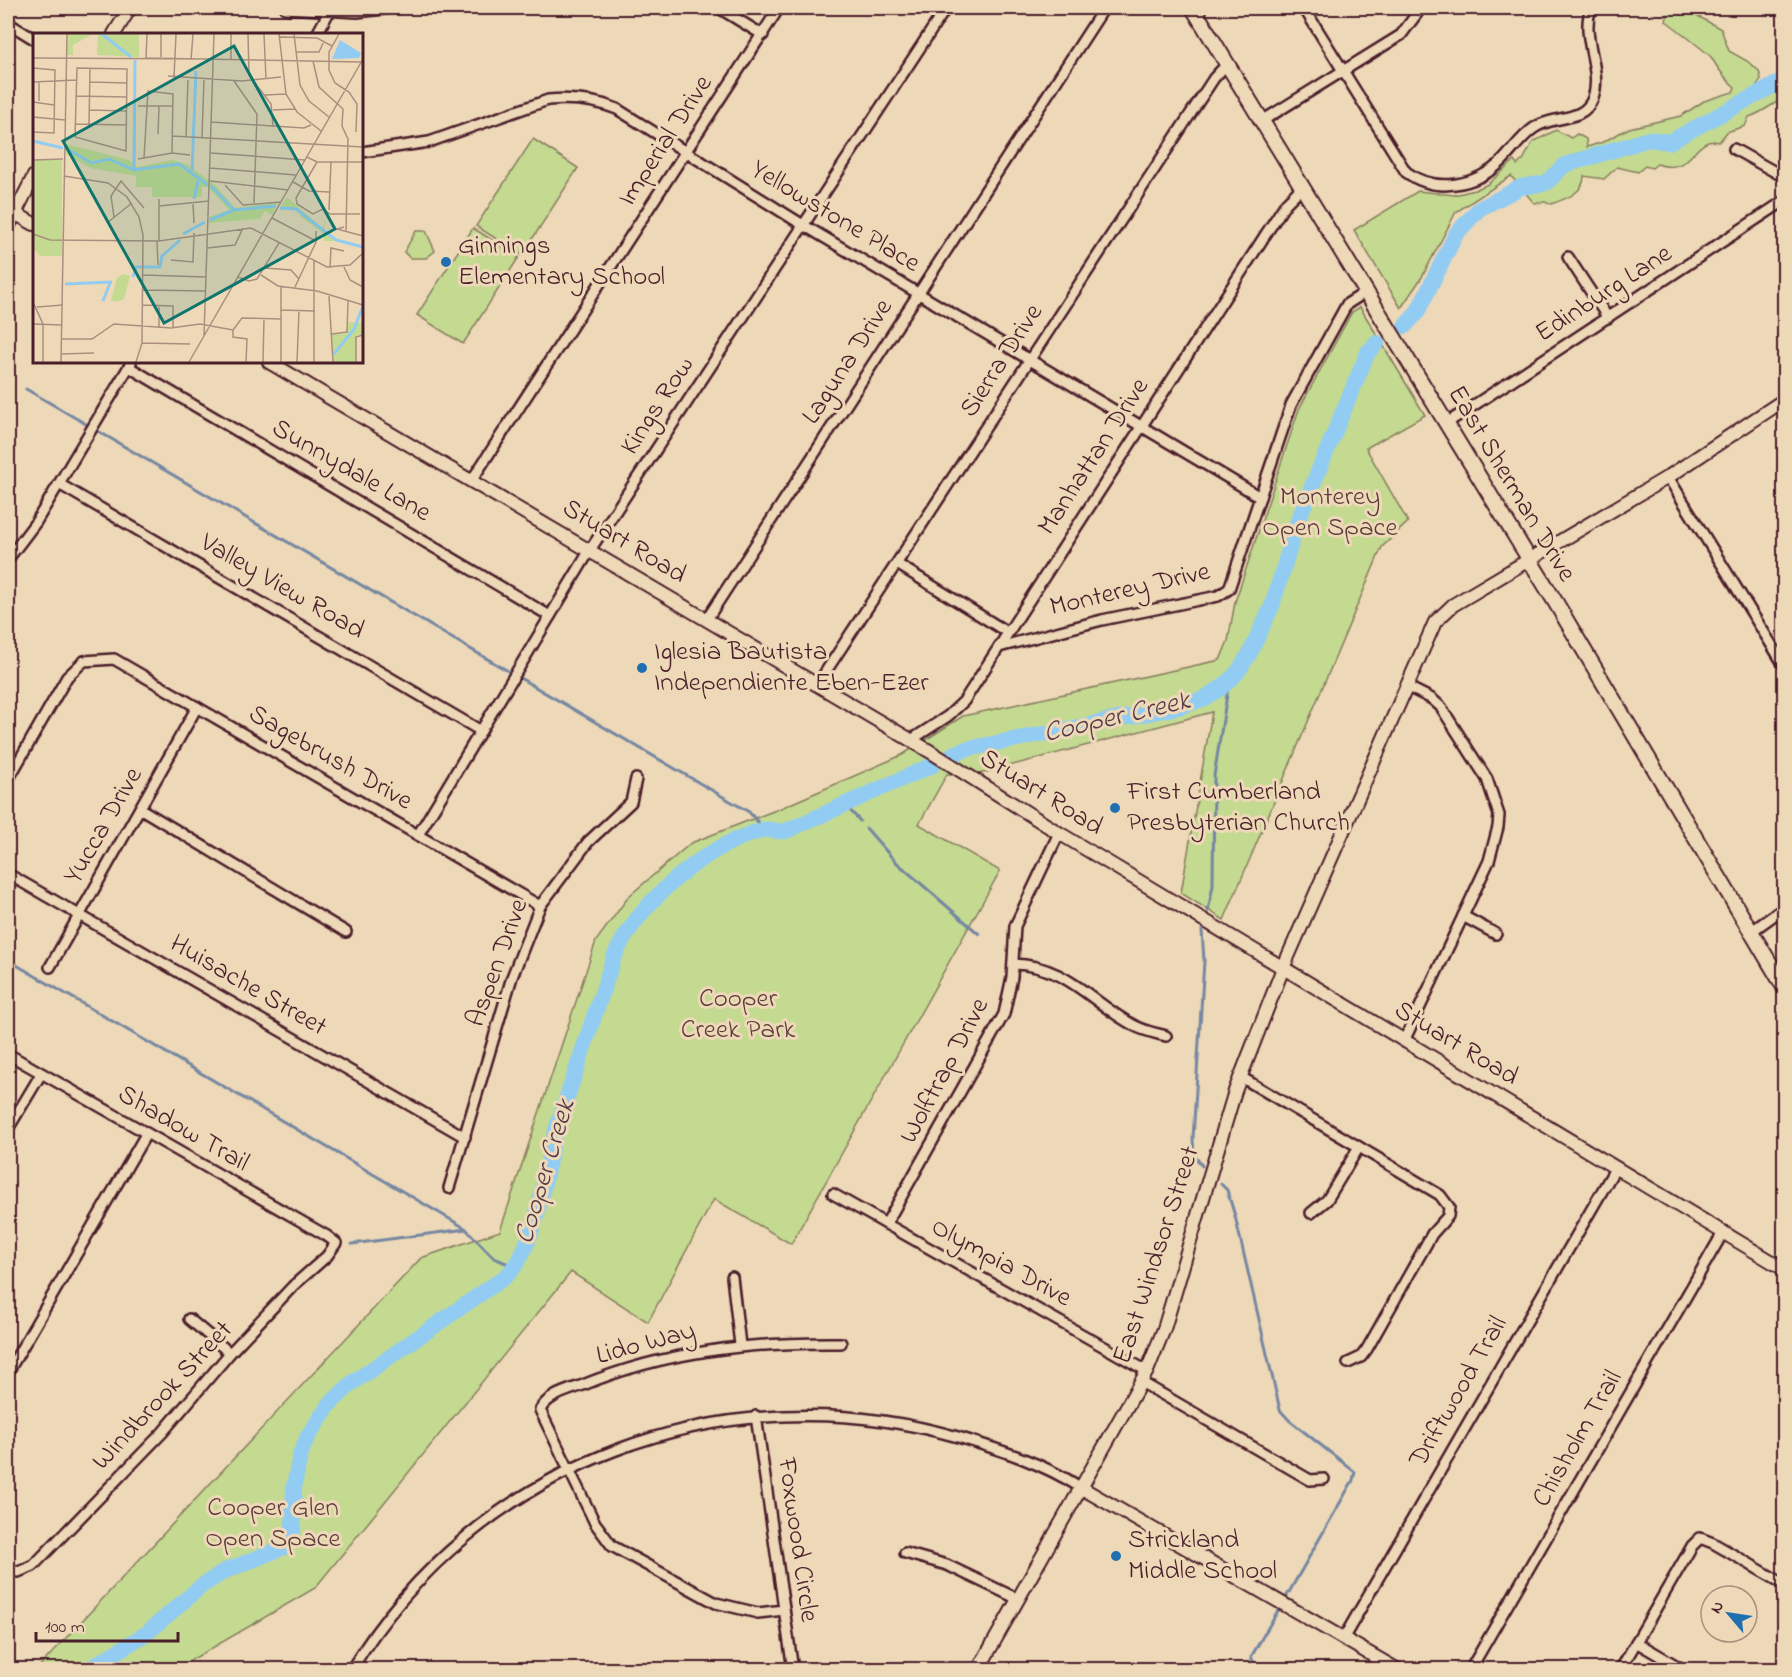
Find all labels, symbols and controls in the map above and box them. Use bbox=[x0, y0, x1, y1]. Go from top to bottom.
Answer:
inset map bbox=[33, 33, 363, 363]
street label: Imperial Drive bbox=[609, 67, 724, 214]
street label: Yellowstone Place bbox=[743, 151, 928, 284]
place label: Ginnings Elementary School bbox=[458, 227, 665, 297]
street label: Edinburg Lane bbox=[1528, 235, 1681, 353]
marker: Ginnings Elementary School bbox=[439, 255, 453, 269]
street label: Laguna Drive bbox=[793, 291, 904, 433]
street label: Sierra Drive bbox=[951, 296, 1054, 426]
street label: Kings Row bbox=[612, 349, 704, 463]
street label: Manhattan Drive bbox=[1028, 370, 1160, 543]
street label: East Sherman Drive bbox=[1437, 378, 1586, 590]
street label: Sunnydale Lane bbox=[264, 410, 439, 533]
park label: Monterey Open Space bbox=[1262, 478, 1399, 548]
street label: Stuart Road bbox=[554, 489, 694, 595]
street label: Valley View Road bbox=[192, 524, 372, 650]
street label: Monterey Drive bbox=[1046, 552, 1215, 627]
place label: Iglesia Bautista Independiente Eben-Ezer bbox=[654, 633, 929, 703]
marker: Iglesia Bautista Independiente Eben-Ezer bbox=[635, 661, 649, 675]
water label: Cooper Creek bbox=[1040, 681, 1196, 755]
street label: Sagebrush Drive bbox=[241, 695, 420, 821]
street label: Stuart Road bbox=[972, 740, 1110, 846]
street label: Yucca Drive bbox=[55, 759, 154, 892]
place label: First Cumberland Presbyterian Church bbox=[1126, 773, 1350, 843]
marker: First Cumberland Presbyterian Church bbox=[1108, 801, 1122, 815]
street label: Aspen Drive bbox=[457, 893, 539, 1032]
street label: Huisache Street bbox=[162, 925, 334, 1047]
park label: Cooper Creek Park bbox=[681, 980, 796, 1050]
street label: Wolftrap Drive bbox=[890, 990, 1000, 1151]
street label: Stuart Road bbox=[1386, 991, 1526, 1097]
street label: Shadow Trail bbox=[110, 1076, 256, 1182]
water label: Cooper Creek bbox=[505, 1093, 588, 1249]
street label: East Windsor Street bbox=[1103, 1141, 1211, 1369]
street label: Olympia Drive bbox=[924, 1208, 1079, 1318]
street label: Driftwood Trail bbox=[1399, 1309, 1518, 1476]
street label: Windbrook Street bbox=[83, 1312, 243, 1480]
street label: Lido Way bbox=[592, 1312, 700, 1376]
street label: Chisholm Trail bbox=[1523, 1363, 1633, 1515]
street label: Foxwood Circle bbox=[766, 1454, 828, 1625]
park label: Cooper Glen Open Space bbox=[205, 1489, 342, 1559]
place label: Strickland Middle School bbox=[1128, 1521, 1277, 1591]
marker: Strickland Middle School bbox=[1109, 1549, 1123, 1563]
north arrow bbox=[1699, 1584, 1759, 1644]
text: N bbox=[1705, 1597, 1731, 1618]
scale bar bbox=[36, 1605, 178, 1643]
text: 100 m bbox=[45, 1615, 85, 1641]

